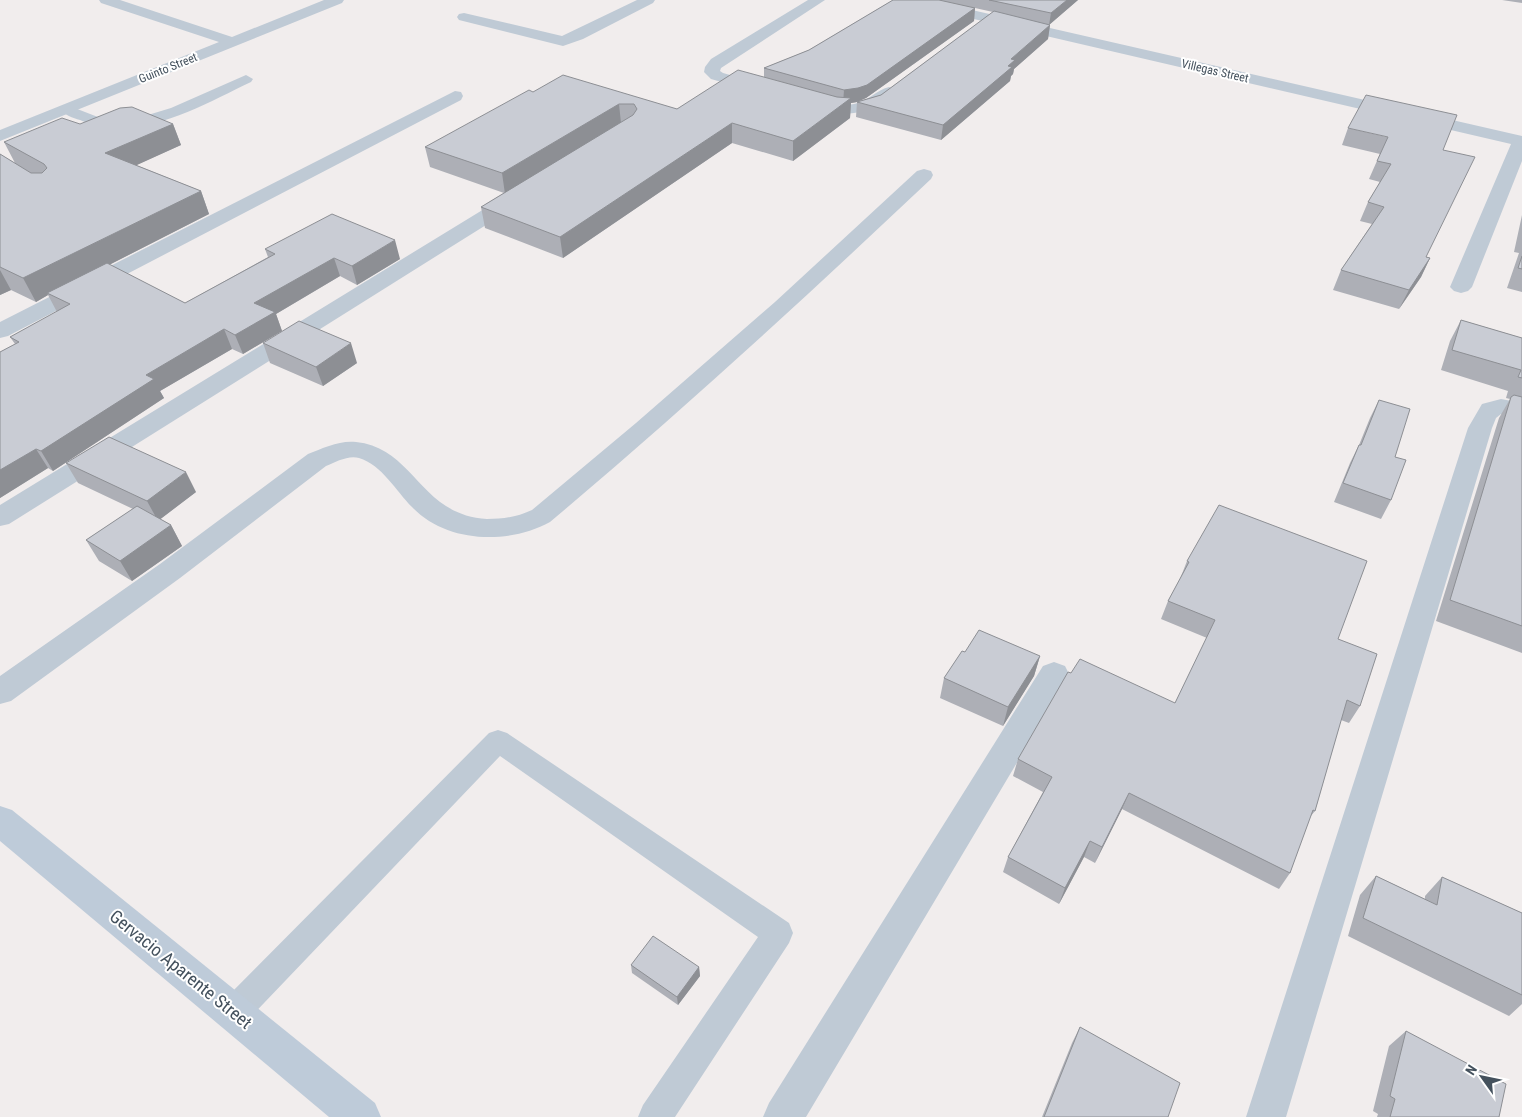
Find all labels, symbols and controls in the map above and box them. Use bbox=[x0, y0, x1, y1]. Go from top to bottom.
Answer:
street label: Guinto Street bbox=[137, 50, 200, 86]
street label: Villegas Street bbox=[1180, 56, 1250, 86]
street label: Gervacio Aparente Street bbox=[106, 905, 256, 1033]
north arrow bbox=[1457, 1052, 1507, 1102]
text: N bbox=[1462, 1062, 1480, 1078]

